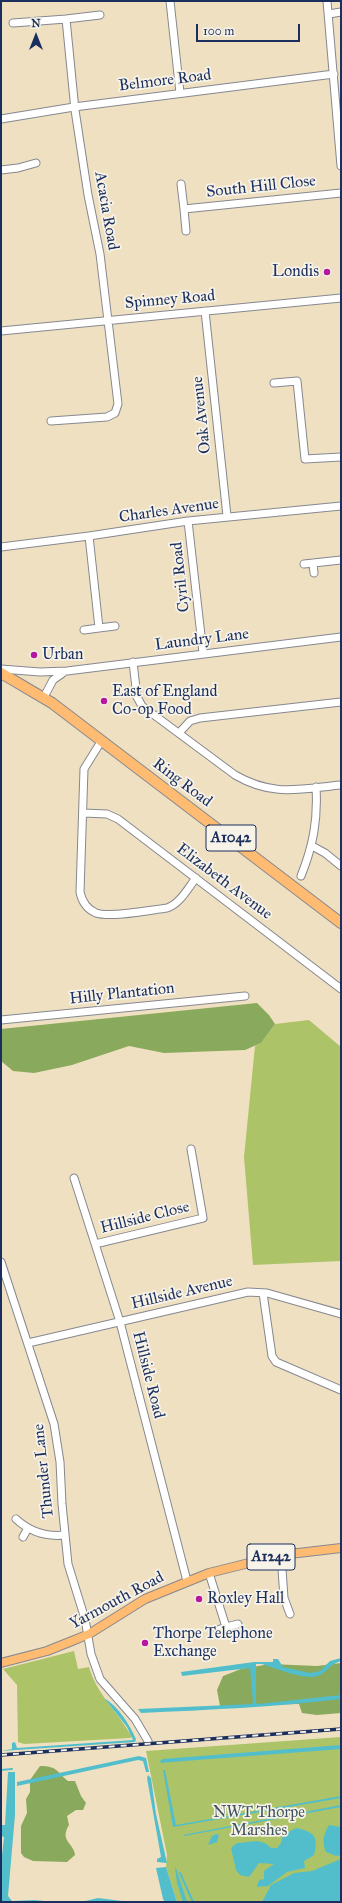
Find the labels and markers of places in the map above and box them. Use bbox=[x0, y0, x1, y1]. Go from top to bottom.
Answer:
place label: Londis bbox=[272, 262, 319, 282]
marker: Londis bbox=[322, 267, 332, 277]
place label: Urban bbox=[42, 645, 83, 665]
marker: Urban bbox=[29, 650, 39, 660]
place label: East of England Co-op Food bbox=[112, 682, 217, 720]
marker: East of England Co-op Food bbox=[99, 696, 109, 706]
place label: Roxley Hall bbox=[207, 1589, 284, 1609]
marker: Roxley Hall bbox=[194, 1594, 204, 1604]
place label: Thorpe Telephone Exchange bbox=[153, 1624, 273, 1662]
marker: Thorpe Telephone Exchange bbox=[140, 1638, 150, 1648]

